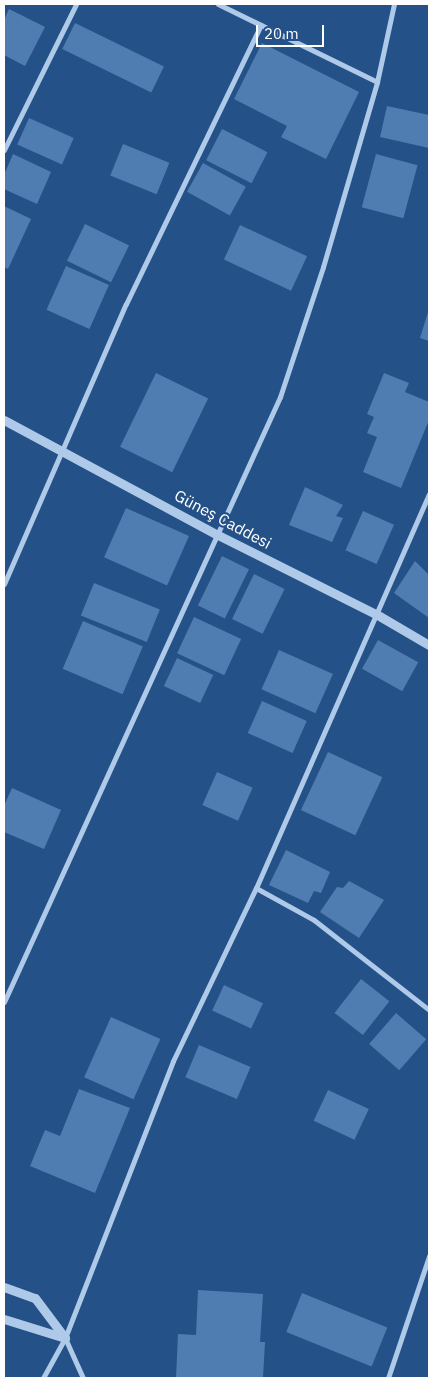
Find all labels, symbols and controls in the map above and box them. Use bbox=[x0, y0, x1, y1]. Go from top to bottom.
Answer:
scale bar bbox=[258, 15, 326, 47]
text: 20 m bbox=[264, 24, 299, 43]
street label: Güneş Caddesi bbox=[171, 485, 275, 553]

